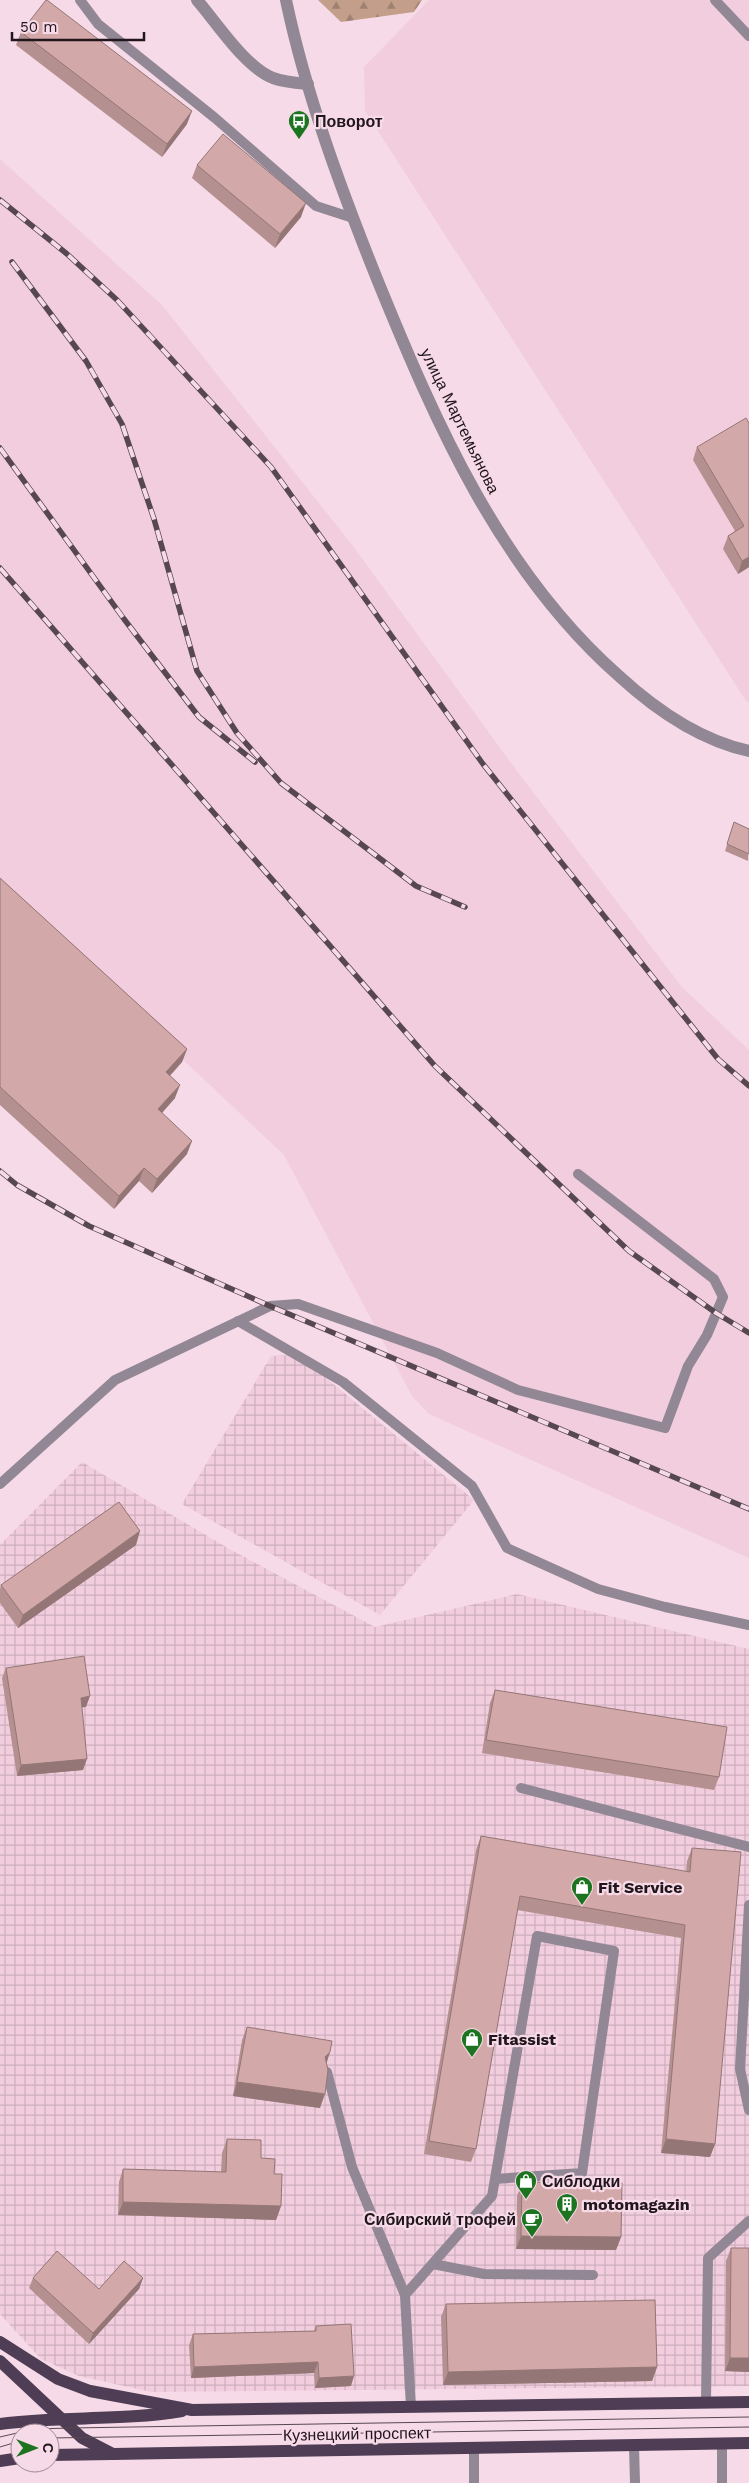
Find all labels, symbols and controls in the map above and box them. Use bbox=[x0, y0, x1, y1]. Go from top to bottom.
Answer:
scale bar bbox=[12, 10, 145, 42]
text: 50 m bbox=[20, 18, 57, 36]
bus stop icon: Поворот bbox=[287, 109, 311, 140]
place label: Поворот bbox=[315, 112, 383, 131]
street label: улица Мартемьянова bbox=[417, 345, 504, 497]
shop icon: Fit Service bbox=[570, 1875, 594, 1906]
place label: Fit Service bbox=[598, 1878, 682, 1897]
shop icon: Fitassist bbox=[460, 2027, 484, 2058]
place label: Fitassist bbox=[488, 2030, 556, 2049]
shop icon: Сиблодки bbox=[514, 2169, 538, 2200]
place label: Сиблодки bbox=[542, 2172, 620, 2191]
building icon: motomagazin bbox=[555, 2192, 579, 2223]
place label: motomagazin bbox=[583, 2195, 690, 2214]
cafe icon: Сибирский трофей bbox=[520, 2207, 544, 2238]
place label: Сибирский трофей bbox=[364, 2210, 516, 2229]
north arrow bbox=[10, 2423, 60, 2473]
street label: Кузнецкий проспект bbox=[283, 2423, 432, 2445]
text: С bbox=[40, 2443, 56, 2453]

